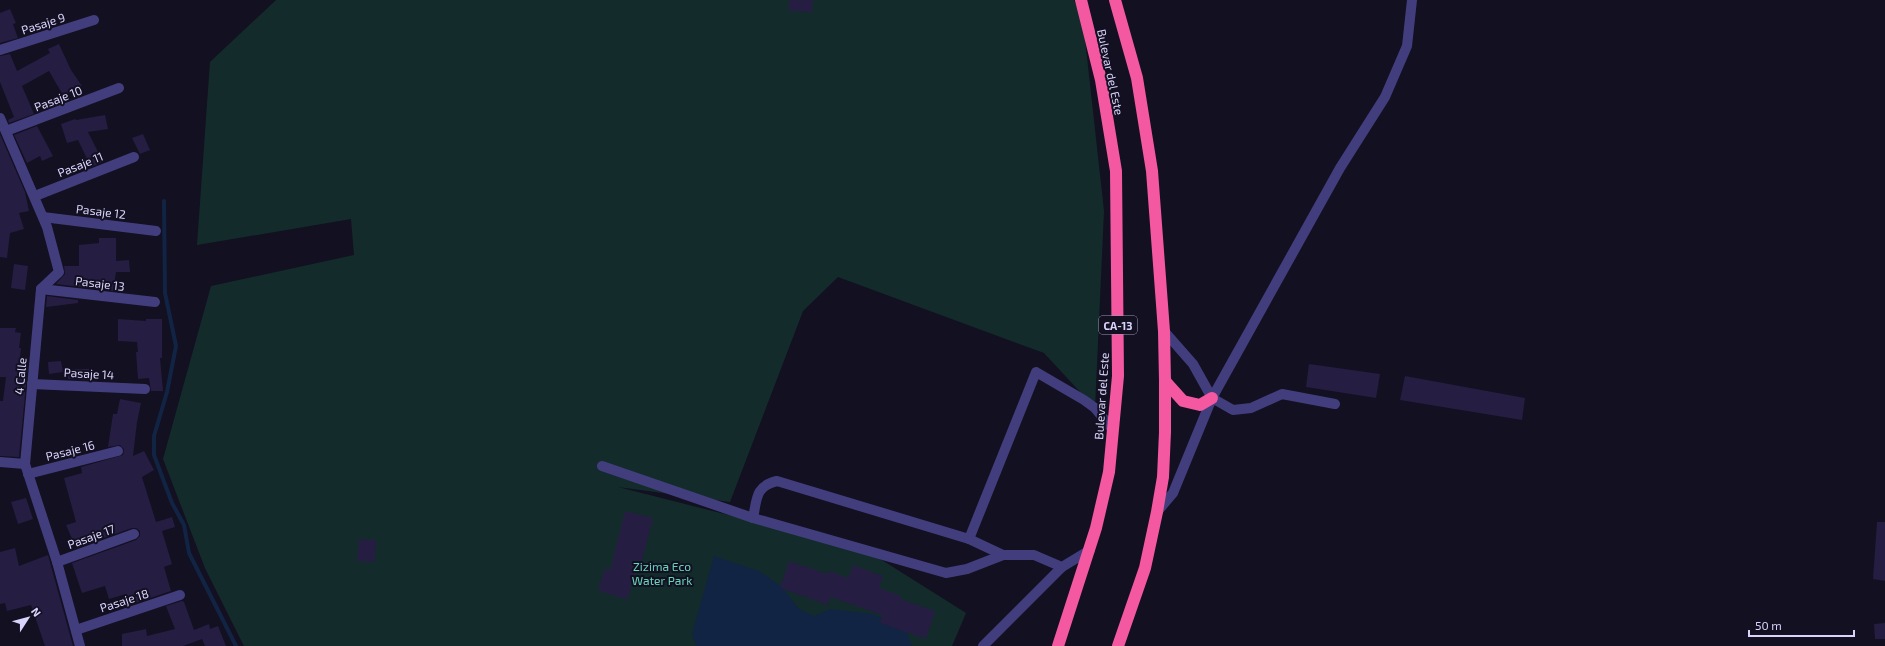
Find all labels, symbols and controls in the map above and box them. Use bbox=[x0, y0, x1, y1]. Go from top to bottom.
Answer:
street label: Pasaje 9 bbox=[19, 9, 67, 38]
street label: Bulevar del Este bbox=[1095, 28, 1127, 116]
street label: Pasaje 10 bbox=[32, 82, 84, 115]
street label: Pasaje 11 bbox=[55, 149, 105, 180]
street label: Pasaje 12 bbox=[75, 201, 127, 222]
street label: Pasaje 13 bbox=[74, 273, 126, 294]
road number: CA-13 bbox=[1099, 316, 1137, 334]
street label: Bulevar del Este bbox=[1091, 352, 1111, 440]
street label: 4 Calle bbox=[11, 357, 29, 395]
street label: Pasaje 14 bbox=[63, 365, 115, 382]
street label: Pasaje 16 bbox=[44, 437, 96, 464]
street label: Pasaje 17 bbox=[65, 521, 117, 552]
park label: Zizima Eco Water Park bbox=[632, 559, 692, 587]
street label: Pasaje 18 bbox=[98, 586, 150, 615]
north arrow bbox=[8, 598, 48, 638]
text: N bbox=[29, 605, 44, 619]
scale bar bbox=[1749, 612, 1854, 638]
text: 50 m bbox=[1755, 618, 1782, 632]

